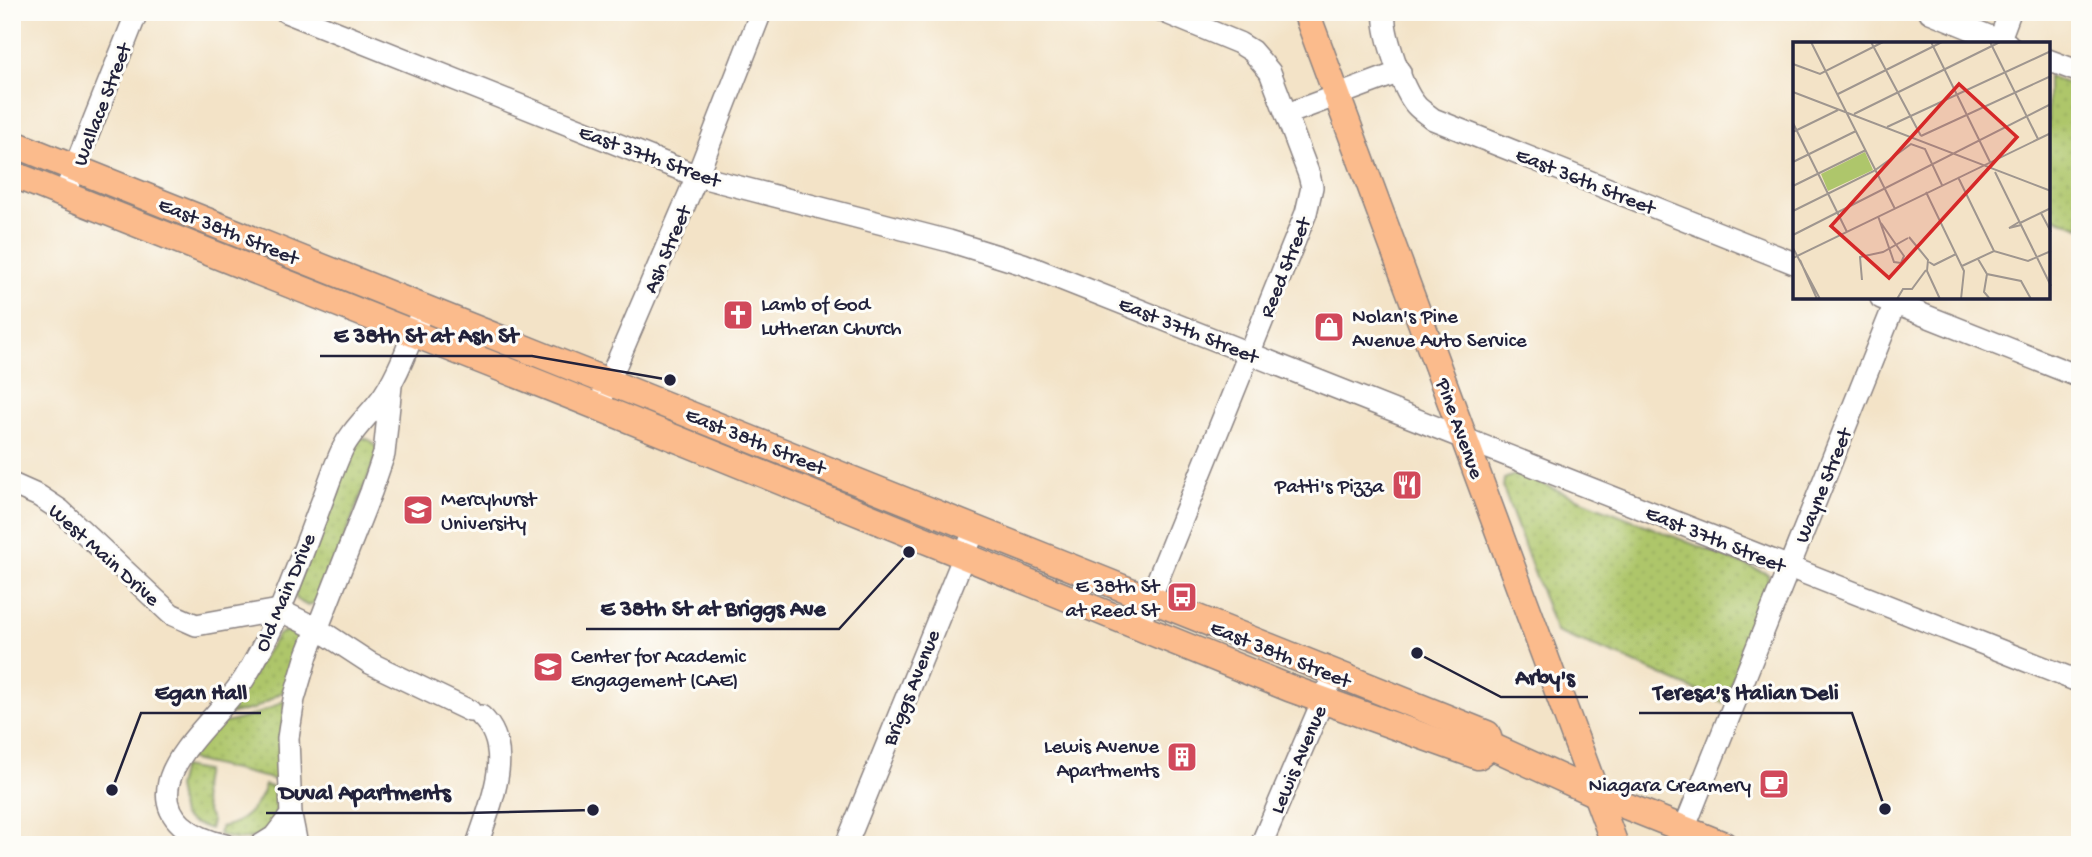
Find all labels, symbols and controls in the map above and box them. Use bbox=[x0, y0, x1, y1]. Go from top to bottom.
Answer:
street label: Wallace Street bbox=[69, 38, 140, 170]
inset map bbox=[1793, 42, 2050, 299]
street label: East 37th Street bbox=[575, 121, 725, 196]
street label: East 36th Street bbox=[1511, 144, 1660, 224]
street label: East 38th Street bbox=[154, 194, 304, 274]
street label: Ash Street bbox=[640, 201, 700, 298]
street label: Reed Street bbox=[1256, 212, 1320, 322]
street label: East 37th Street bbox=[1114, 293, 1264, 373]
place label: Lamb of God Lutheran Church bbox=[761, 294, 902, 343]
church icon: Lamb of God Lutheran Church bbox=[721, 298, 755, 332]
place label: Nolan's Pine Avenue Auto Service bbox=[1352, 306, 1528, 355]
shop icon: Nolan's Pine Avenue Auto Service bbox=[1312, 310, 1346, 344]
callout: E 38th St at Ash St bbox=[320, 312, 532, 356]
text: E 38th St at Ash St bbox=[334, 324, 521, 351]
street label: Pine Avenue bbox=[1428, 375, 1488, 484]
street label: East 38th Street bbox=[681, 404, 831, 484]
street label: Wayne Street bbox=[1791, 423, 1861, 547]
restaurant icon: Patti's Pizza bbox=[1390, 468, 1424, 502]
place label: Patti's Pizza bbox=[1274, 476, 1385, 501]
place label: Mercyhurst University bbox=[441, 489, 539, 538]
school or university icon: Mercyhurst University bbox=[401, 493, 435, 527]
street label: West Main Drive bbox=[42, 500, 164, 614]
street label: East 37th Street bbox=[1641, 502, 1791, 582]
street label: Old Main Drive bbox=[251, 529, 324, 656]
place label: E 38th St at Reed St bbox=[1066, 576, 1161, 625]
bus stop icon: E 38th St at Reed St bbox=[1165, 580, 1199, 614]
callout: E 38th St at Briggs Ave bbox=[586, 585, 839, 629]
text: E 38th St at Briggs Ave bbox=[600, 597, 827, 624]
street label: East 38th Street bbox=[1206, 617, 1356, 697]
street label: Briggs Avenue bbox=[878, 626, 948, 751]
place label: Center for Academic Engagement (CAE) bbox=[571, 646, 747, 695]
school or university icon: Center for Academic Engagement (CAE) bbox=[531, 650, 565, 684]
callout: Arby's bbox=[1501, 653, 1588, 697]
text: Arby's bbox=[1514, 666, 1576, 693]
callout: Egan Hall bbox=[141, 669, 261, 713]
callout: Teresa's Italian Deli bbox=[1639, 669, 1852, 713]
text: Egan Hall bbox=[155, 681, 247, 708]
text: Teresa's Italian Deli bbox=[1651, 681, 1839, 708]
street label: Lewis Avenue bbox=[1266, 701, 1335, 818]
place label: Lewis Avenue Apartments bbox=[1044, 736, 1160, 785]
building icon: Lewis Avenue Apartments bbox=[1165, 740, 1199, 774]
cafe icon: Niagara Creamery bbox=[1757, 767, 1791, 801]
callout: Duval Apartments bbox=[266, 769, 465, 813]
place label: Niagara Creamery bbox=[1589, 775, 1751, 800]
text: Duval Apartments bbox=[277, 781, 452, 808]

